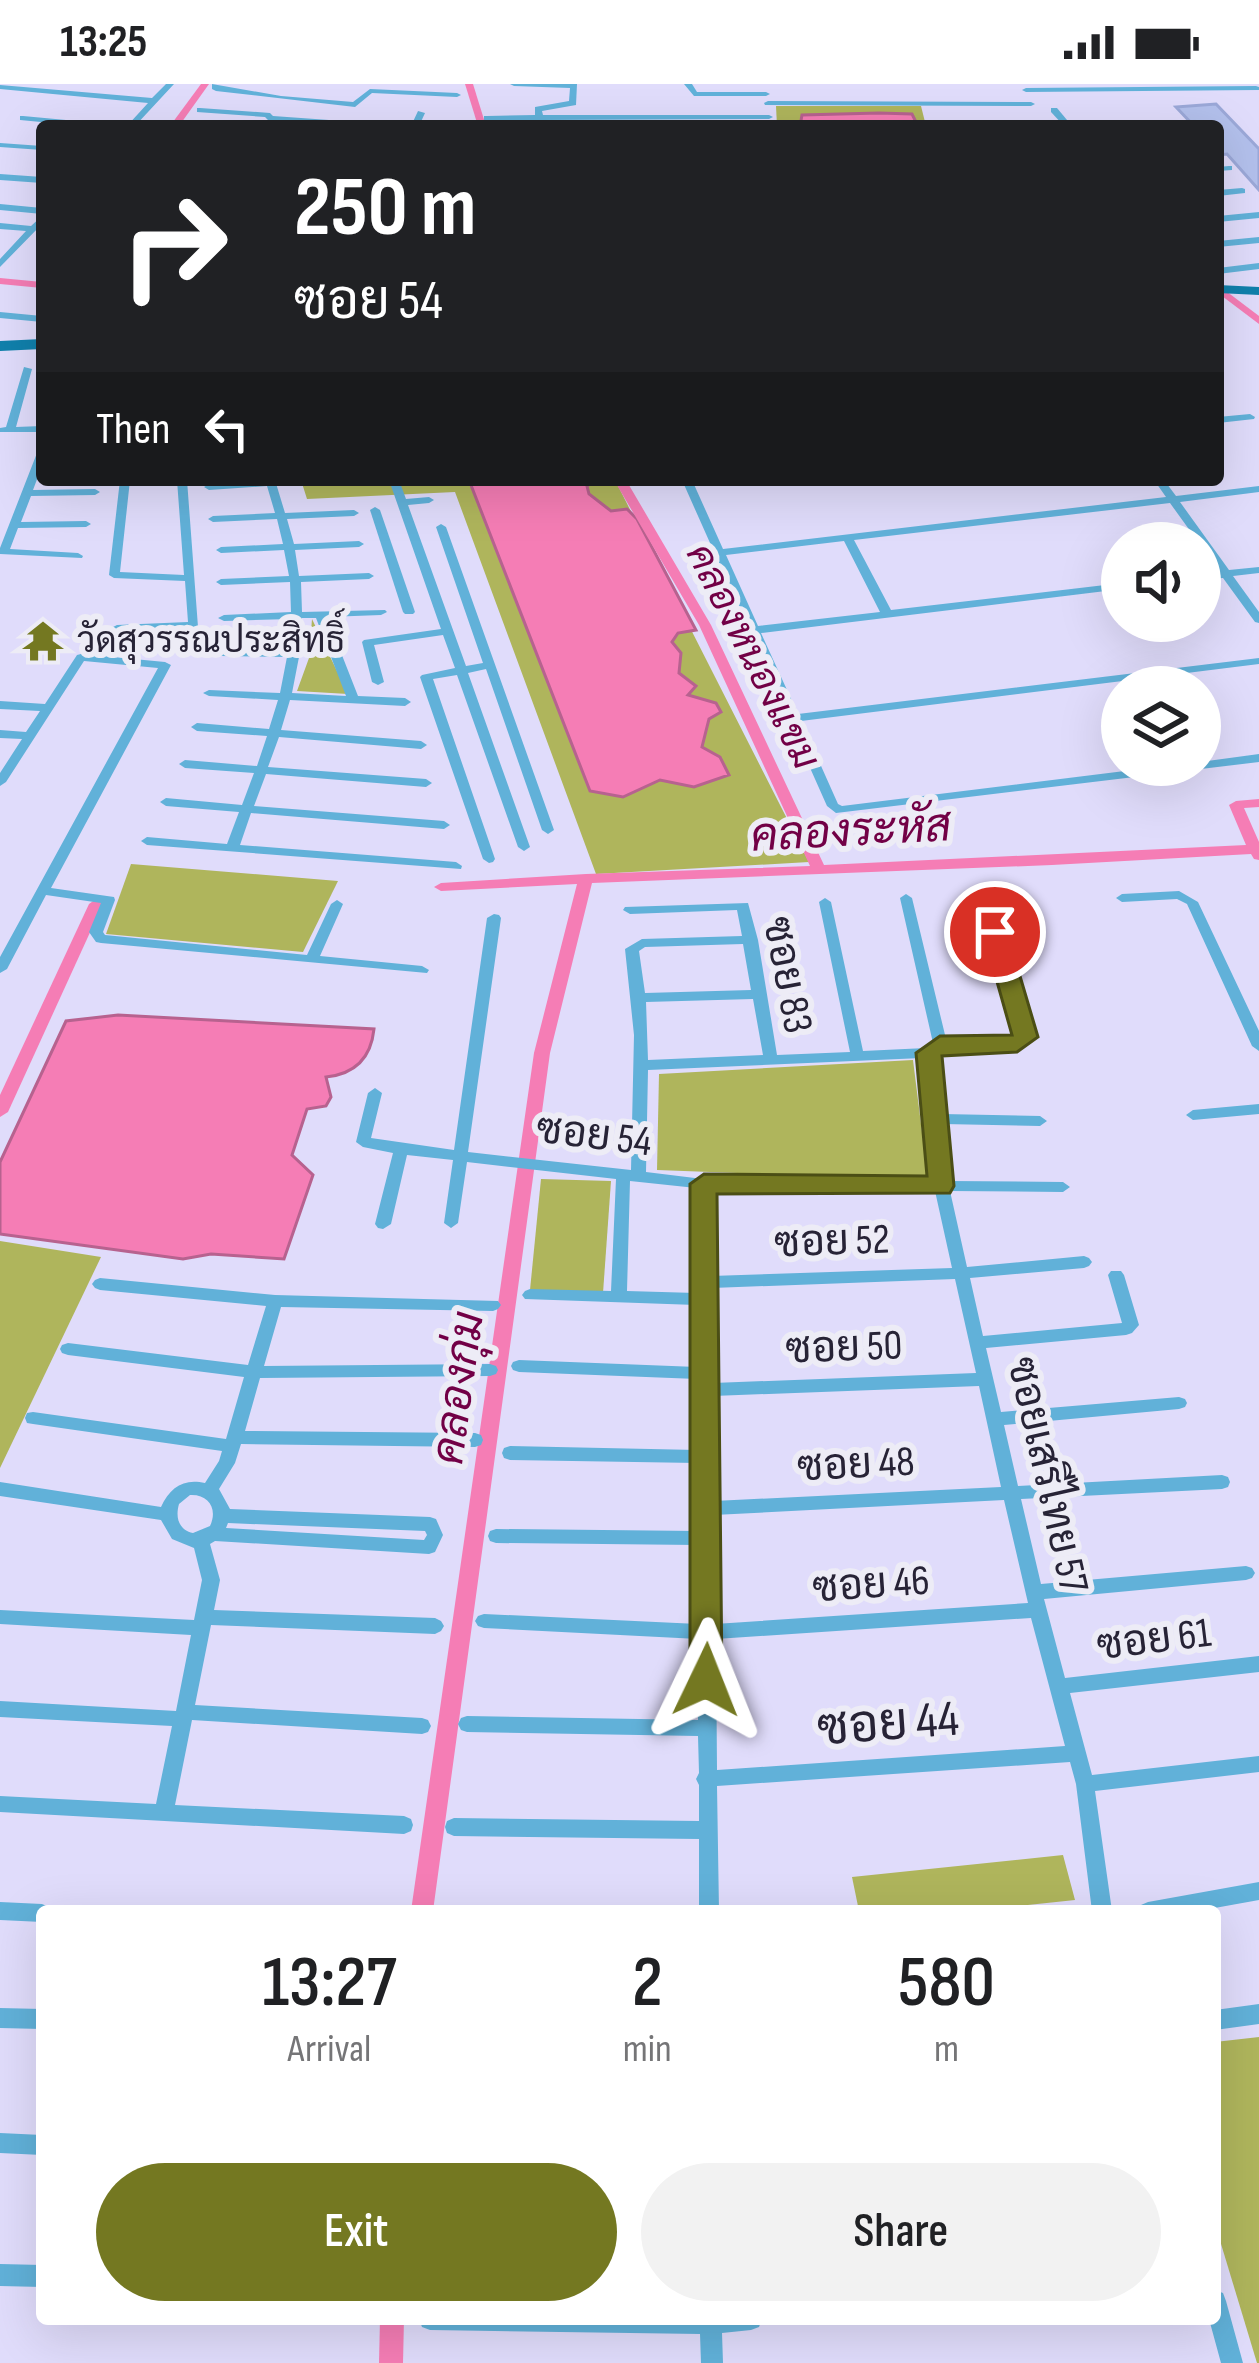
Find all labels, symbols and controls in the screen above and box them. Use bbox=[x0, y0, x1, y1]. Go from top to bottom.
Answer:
text: 13:25 bbox=[60, 15, 147, 70]
text: 250 m bbox=[294, 158, 476, 259]
icon: right bbox=[96, 168, 252, 324]
text: ซอย 54 bbox=[294, 269, 443, 334]
icon: left bbox=[194, 396, 260, 462]
text: Then bbox=[96, 402, 170, 457]
map controls bbox=[1101, 522, 1221, 786]
button: sound bbox=[1101, 522, 1221, 642]
water label: คลองหนองแขม bbox=[675, 536, 829, 778]
place label: วัดสุวรรณประสิทธิ์ bbox=[77, 608, 345, 664]
temple icon: วัดสุวรรณประสิทธิ์ bbox=[20, 618, 66, 664]
button: layers bbox=[1101, 666, 1221, 786]
water label: คลองระหัส bbox=[749, 798, 954, 865]
pin bbox=[944, 881, 1046, 983]
icon: arrive bbox=[962, 899, 1028, 965]
street label: ซอย 83 bbox=[751, 913, 823, 1037]
street label: ซอย 54 bbox=[533, 1104, 655, 1168]
street label: ซอย 52 bbox=[773, 1215, 891, 1269]
water label: คลองกุ่ม bbox=[420, 1308, 498, 1468]
street label: ซอย 50 bbox=[785, 1320, 903, 1376]
street label: ซอยเสรีไทย 57 bbox=[995, 1351, 1103, 1598]
street label: ซอย 48 bbox=[796, 1436, 916, 1494]
street label: ซอย 46 bbox=[811, 1555, 931, 1615]
street label: ซอย 61 bbox=[1094, 1608, 1214, 1672]
position arrow bbox=[643, 1617, 769, 1743]
street label: ซอย 44 bbox=[815, 1689, 961, 1759]
text: 13:27 bbox=[262, 1940, 397, 2027]
text: 2 bbox=[632, 1940, 663, 2027]
text: 580 bbox=[898, 1940, 995, 2027]
text: Arrival bbox=[287, 2026, 371, 2073]
text: min bbox=[623, 2026, 672, 2073]
text: m bbox=[934, 2026, 959, 2073]
button: Exit bbox=[96, 2163, 617, 2301]
button: Share bbox=[641, 2163, 1161, 2301]

